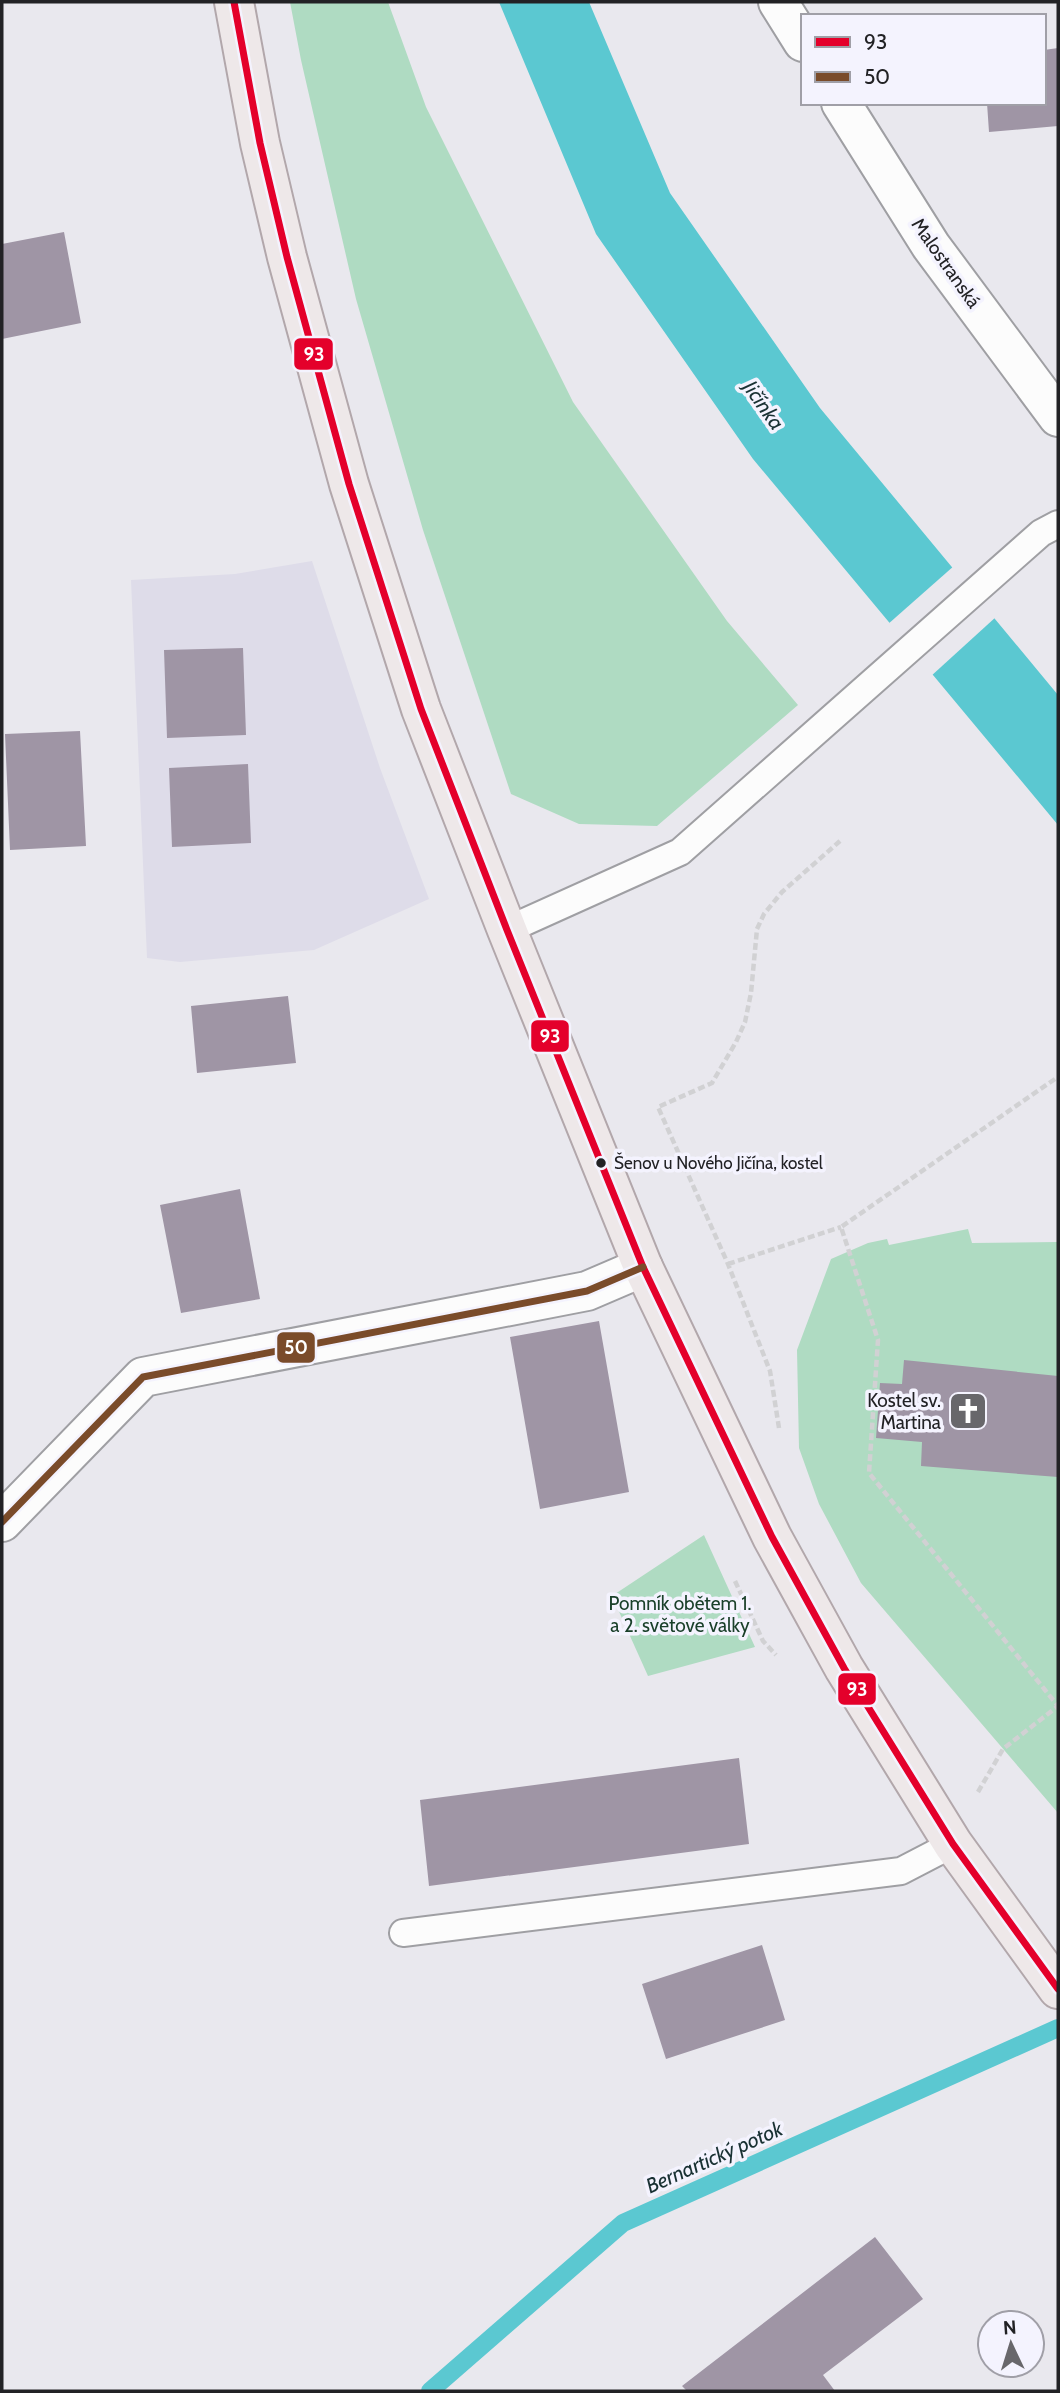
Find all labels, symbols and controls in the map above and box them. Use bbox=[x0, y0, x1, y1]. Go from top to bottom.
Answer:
legend bbox=[801, 14, 1046, 105]
text: 93 bbox=[864, 29, 887, 54]
text: 50 bbox=[864, 64, 890, 89]
street label: Malostranská bbox=[907, 214, 985, 312]
line badge: 93 bbox=[293, 337, 334, 371]
text: 93 bbox=[304, 343, 324, 366]
water label: Jičínka bbox=[737, 374, 790, 434]
line badge: 93 bbox=[530, 1019, 570, 1053]
text: 93 bbox=[540, 1025, 560, 1048]
place label: Šenov u Nového Jičína, kostel bbox=[614, 1152, 823, 1173]
marker: Šenov u Nového Jičína, kostel bbox=[594, 1156, 608, 1170]
line badge: 50 bbox=[276, 1331, 316, 1364]
text: 50 bbox=[284, 1336, 308, 1359]
place label: Kostel sv. Martina bbox=[867, 1389, 941, 1434]
church icon: Kostel sv. Martina bbox=[947, 1390, 989, 1432]
park label: Pomník obětem 1. a 2. světové války bbox=[608, 1592, 752, 1637]
line badge: 93 bbox=[837, 1672, 877, 1706]
text: 93 bbox=[847, 1678, 867, 1701]
water label: Bernartický potok bbox=[642, 2115, 787, 2198]
north arrow bbox=[976, 2309, 1046, 2379]
text: N bbox=[1002, 2316, 1017, 2339]

